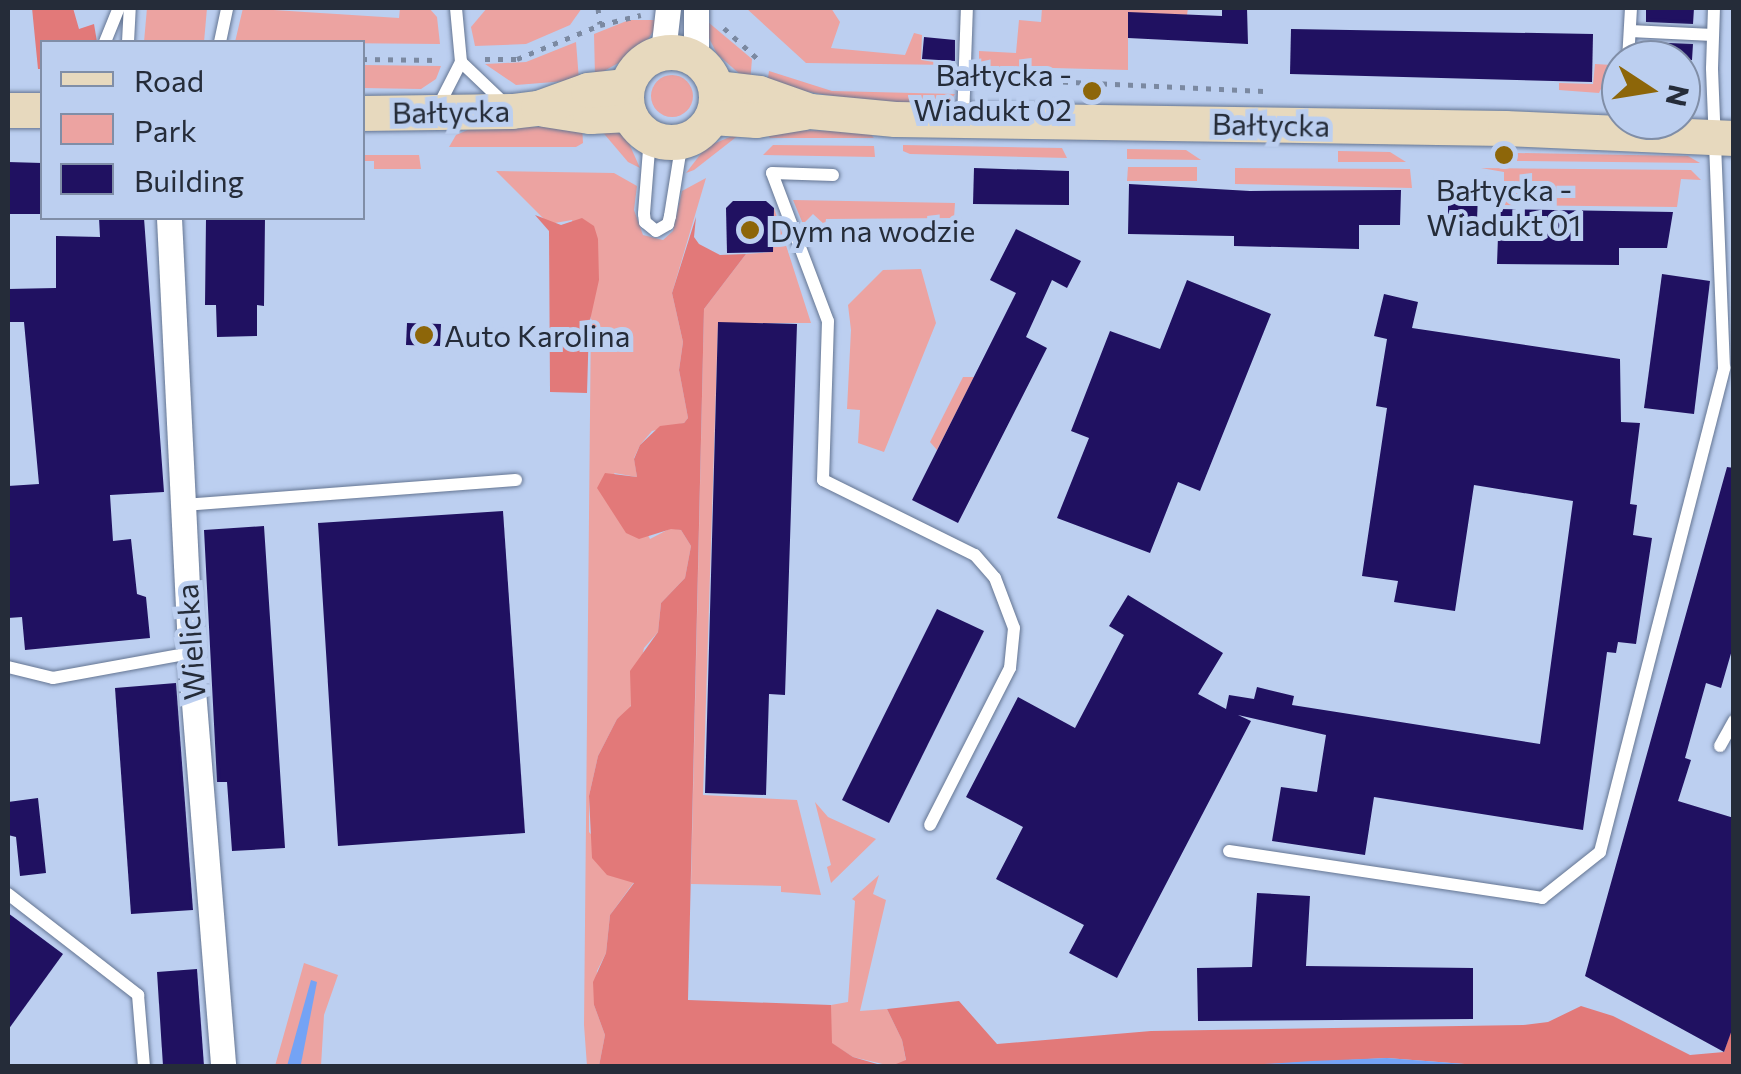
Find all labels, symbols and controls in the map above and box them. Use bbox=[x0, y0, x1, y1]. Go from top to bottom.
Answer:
legend bbox=[40, 40, 365, 220]
north arrow bbox=[1601, 40, 1701, 140]
place label: Bałtycka - Wiadukt 02 bbox=[913, 56, 1072, 126]
text: Road bbox=[134, 61, 204, 98]
marker: Bałtycka - Wiadukt 02 bbox=[1081, 80, 1103, 102]
text: N bbox=[1660, 82, 1697, 110]
street label: Bałtycka bbox=[392, 92, 510, 130]
street label: Bałtycka bbox=[1212, 105, 1330, 143]
text: Park bbox=[134, 111, 197, 148]
marker: Bałtycka - Wiadukt 01 bbox=[1493, 144, 1515, 166]
text: Building bbox=[134, 161, 244, 198]
place label: Bałtycka - Wiadukt 01 bbox=[1427, 171, 1581, 242]
place label: Dym na wodzie bbox=[770, 212, 975, 248]
marker: Dym na wodzie bbox=[739, 219, 761, 241]
place label: Auto Karolina bbox=[444, 317, 630, 353]
marker: Auto Karolina bbox=[413, 324, 435, 346]
street label: Wielicka bbox=[168, 583, 212, 701]

